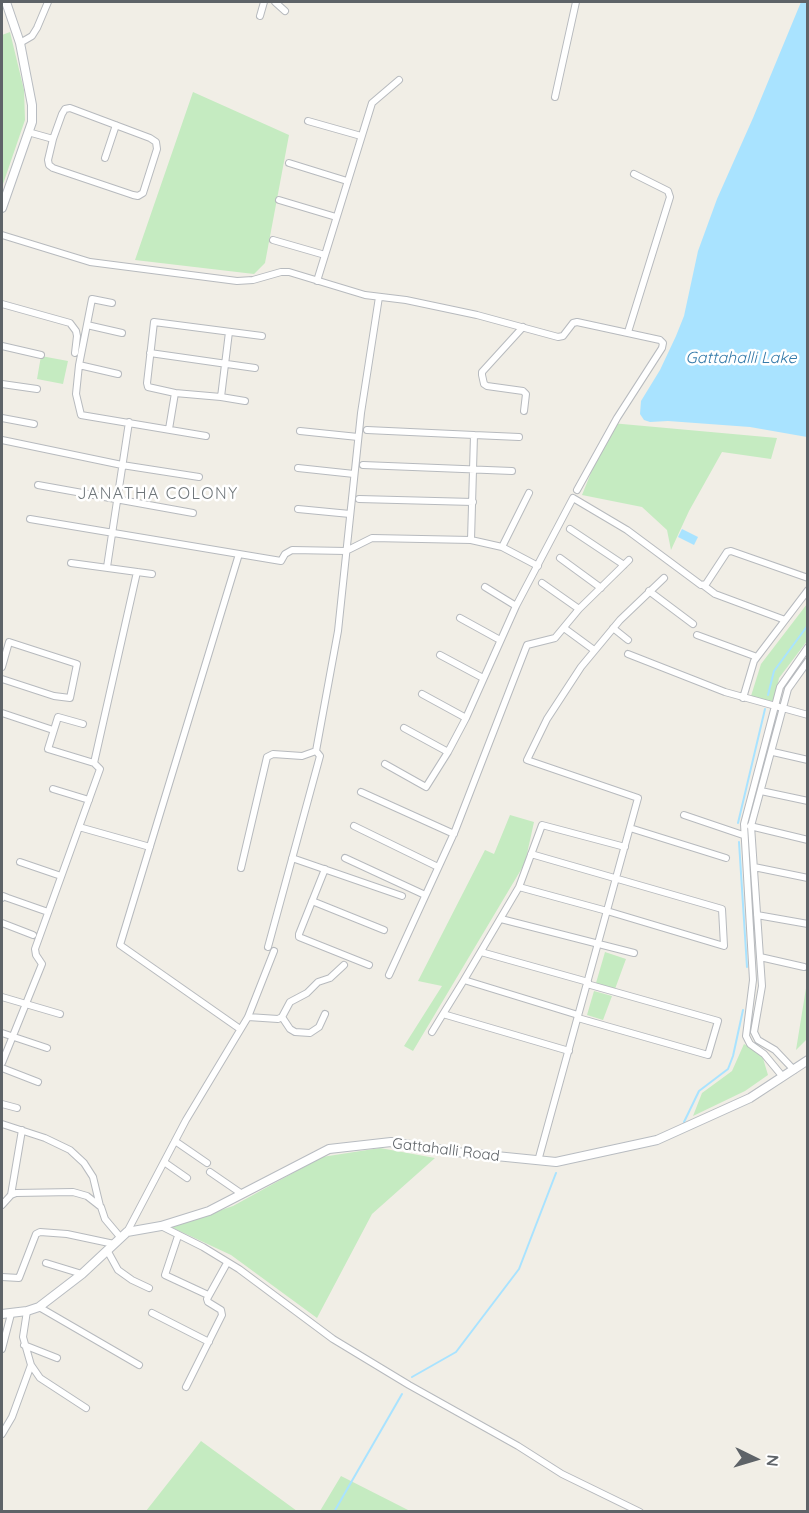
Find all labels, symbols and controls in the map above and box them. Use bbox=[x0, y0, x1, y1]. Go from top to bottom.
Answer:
water label: Gattahalli Lake bbox=[686, 348, 796, 368]
district label: JANATHA COLONY bbox=[77, 484, 239, 504]
street label: Gattahalli Road bbox=[391, 1134, 501, 1166]
north arrow bbox=[725, 1429, 785, 1489]
text: N bbox=[762, 1454, 783, 1467]

